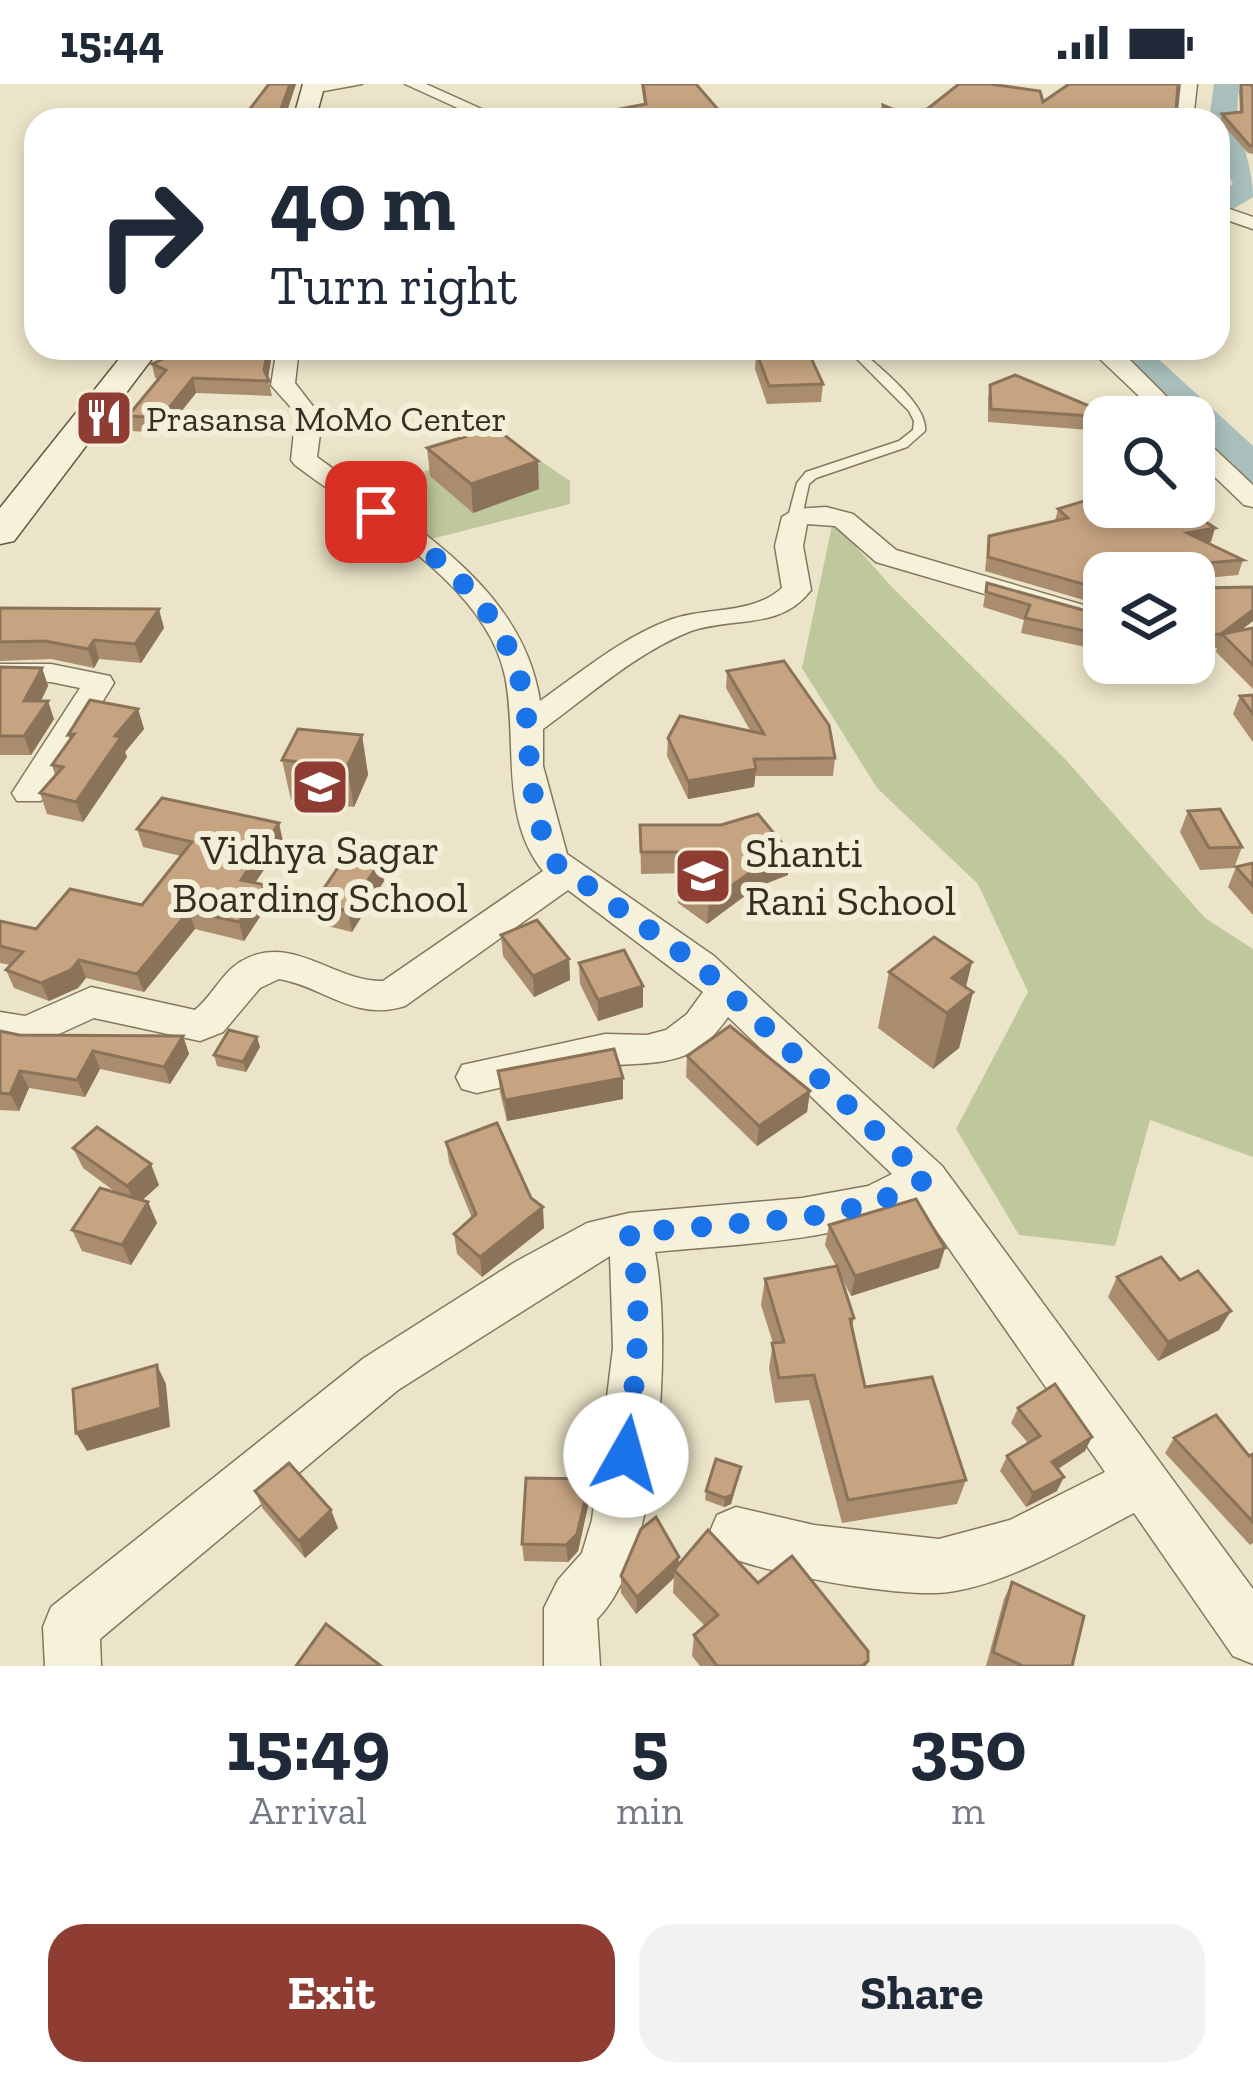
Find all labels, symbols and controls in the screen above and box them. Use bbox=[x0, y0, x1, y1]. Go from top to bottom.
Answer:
text: 15:44 bbox=[60, 15, 164, 69]
text: 40 m bbox=[270, 151, 456, 252]
icon: right bbox=[72, 156, 228, 312]
text: Turn right bbox=[270, 253, 517, 318]
restaurant icon: Prasansa MoMo Center bbox=[73, 387, 135, 449]
map controls bbox=[1083, 396, 1215, 684]
button: search bbox=[1083, 396, 1215, 528]
place label: Prasansa MoMo Center bbox=[146, 397, 507, 440]
pin bbox=[325, 461, 427, 563]
icon: arrive bbox=[343, 479, 409, 545]
button: layers bbox=[1083, 552, 1215, 684]
school or university icon: Vidhya Sagar Boarding School bbox=[289, 756, 351, 818]
place label: Vidhya Sagar Boarding School bbox=[172, 824, 468, 923]
place label: Shanti Rani School bbox=[745, 827, 956, 926]
school or university icon: Shanti Rani School bbox=[672, 845, 734, 907]
position arrow bbox=[563, 1392, 689, 1518]
text: 15:49 bbox=[226, 1702, 390, 1788]
text: 5 bbox=[631, 1702, 669, 1788]
text: 350 bbox=[909, 1702, 1027, 1788]
text: Arrival bbox=[249, 1787, 367, 1834]
text: min bbox=[616, 1787, 683, 1834]
text: m bbox=[951, 1787, 985, 1834]
button: Exit bbox=[48, 1924, 615, 2062]
button: Share bbox=[639, 1924, 1205, 2062]

